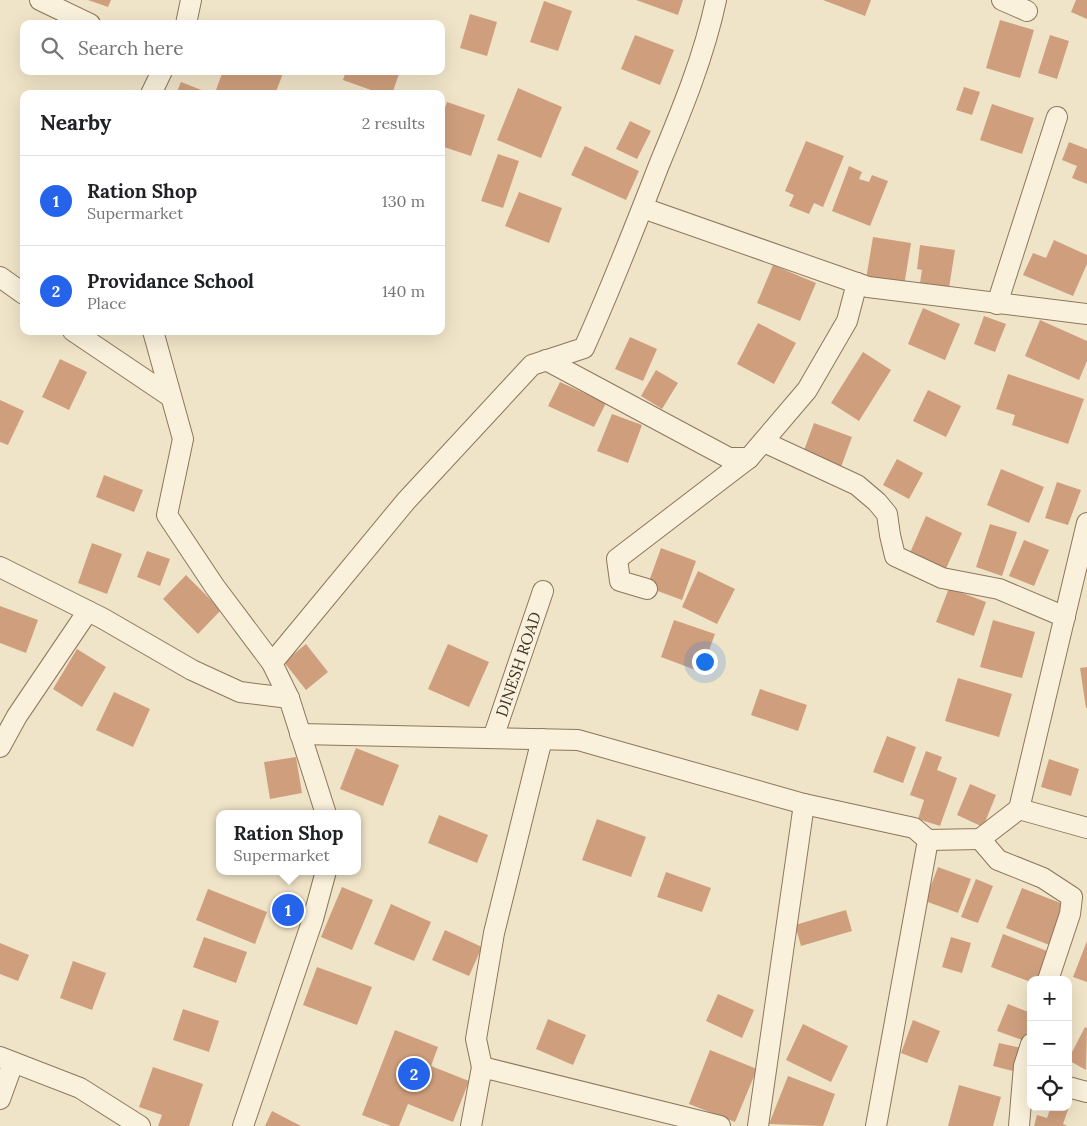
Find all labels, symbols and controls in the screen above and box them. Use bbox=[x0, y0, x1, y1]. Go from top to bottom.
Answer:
search box bbox=[20, 20, 445, 75]
icon: search bbox=[38, 34, 66, 62]
text: Search here bbox=[78, 36, 184, 60]
text: Nearby bbox=[40, 109, 111, 136]
text: 2 results bbox=[362, 113, 425, 133]
text: Ration Shop bbox=[87, 179, 197, 203]
text: 1 bbox=[53, 191, 59, 211]
text: 130 m bbox=[382, 191, 425, 211]
text: Supermarket bbox=[87, 203, 183, 223]
text: Providance School bbox=[87, 269, 254, 293]
text: 2 bbox=[52, 281, 60, 301]
text: 140 m bbox=[382, 281, 425, 301]
text: Place bbox=[87, 293, 126, 313]
street label: DINESH ROAD bbox=[491, 609, 545, 719]
your location bbox=[692, 649, 718, 675]
popup bbox=[216, 810, 361, 875]
text: Ration Shop bbox=[233, 821, 344, 845]
text: Supermarket bbox=[233, 845, 330, 865]
pin: 1 bbox=[272, 891, 304, 929]
map controls bbox=[1027, 976, 1072, 1111]
button: + bbox=[1027, 976, 1072, 1021]
button: − bbox=[1027, 1021, 1072, 1066]
pin: 2 bbox=[398, 1055, 430, 1093]
button: locate bbox=[1027, 1066, 1072, 1111]

